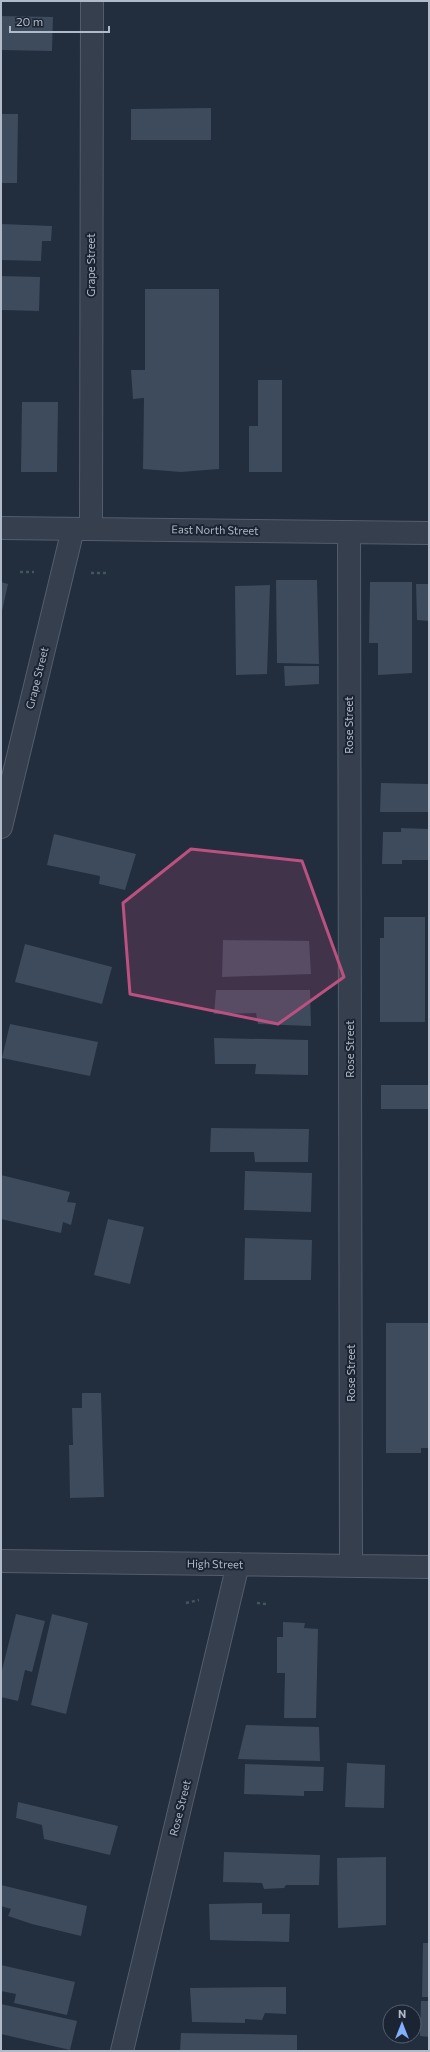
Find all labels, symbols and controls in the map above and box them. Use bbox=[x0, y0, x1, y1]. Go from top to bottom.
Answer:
scale bar bbox=[10, 8, 109, 34]
text: 20 m bbox=[16, 14, 43, 28]
street label: Grape Street bbox=[84, 233, 97, 297]
street label: East North Street bbox=[171, 522, 259, 537]
street label: Grape Street bbox=[23, 645, 51, 710]
street label: Rose Street bbox=[342, 696, 355, 754]
street label: Rose Street bbox=[343, 1020, 356, 1078]
street label: Rose Street bbox=[344, 1344, 357, 1402]
street label: High Street bbox=[187, 1557, 244, 1571]
street label: Rose Street bbox=[166, 1778, 193, 1837]
north arrow bbox=[382, 2004, 422, 2044]
text: N bbox=[398, 2007, 406, 2020]

